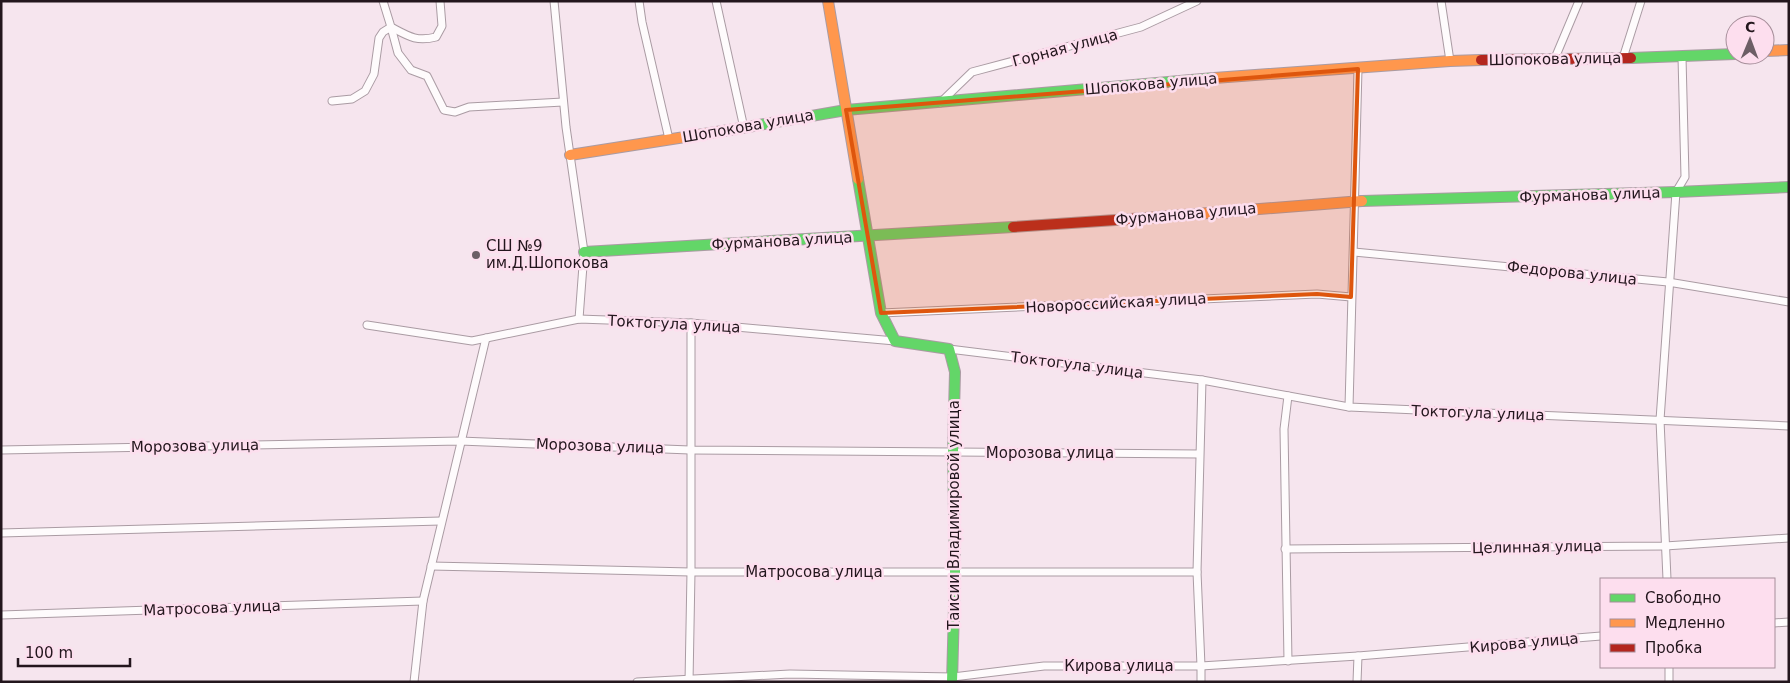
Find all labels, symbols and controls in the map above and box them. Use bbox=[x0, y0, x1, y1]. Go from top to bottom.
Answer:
north arrow bbox=[1725, 15, 1775, 65]
text: С bbox=[1745, 19, 1756, 35]
street label: Горная улица bbox=[1010, 25, 1120, 71]
street label: Шопокова улица bbox=[1488, 49, 1622, 69]
street label: Шопокова улица bbox=[1084, 69, 1218, 99]
street label: Шопокова улица bbox=[681, 106, 815, 146]
street label: Фурманова улица bbox=[1519, 184, 1661, 206]
street label: Фурманова улица bbox=[1115, 199, 1257, 229]
street label: Фурманова улица bbox=[711, 228, 853, 254]
place label: СШ №9 им.Д.Шопокова bbox=[486, 237, 609, 272]
marker: СШ №9 им.Д.Шопокова bbox=[470, 249, 482, 261]
street label: Федорова улица bbox=[1506, 257, 1638, 289]
street label: Новороссийская улица bbox=[1025, 289, 1207, 317]
street label: Токтогула улица bbox=[606, 311, 741, 336]
street label: Токтогула улица bbox=[1009, 348, 1144, 382]
street label: Таисии Владимировой улица bbox=[945, 400, 963, 631]
street label: Токтогула улица bbox=[1410, 402, 1545, 424]
street label: Морозова улица bbox=[536, 435, 664, 457]
street label: Морозова улица bbox=[131, 436, 259, 456]
street label: Морозова улица bbox=[986, 444, 1114, 462]
street label: Целинная улица bbox=[1472, 537, 1602, 557]
street label: Матросова улица bbox=[745, 563, 883, 581]
legend bbox=[1600, 578, 1775, 668]
text: Свободно bbox=[1645, 589, 1721, 607]
street label: Матросова улица bbox=[143, 597, 281, 619]
text: Медленно bbox=[1645, 614, 1725, 632]
street label: Кирова улица bbox=[1469, 629, 1579, 657]
scale bar bbox=[18, 636, 130, 668]
text: Пробка bbox=[1645, 639, 1702, 657]
text: 100 m bbox=[25, 644, 73, 662]
street label: Кирова улица bbox=[1064, 657, 1174, 675]

